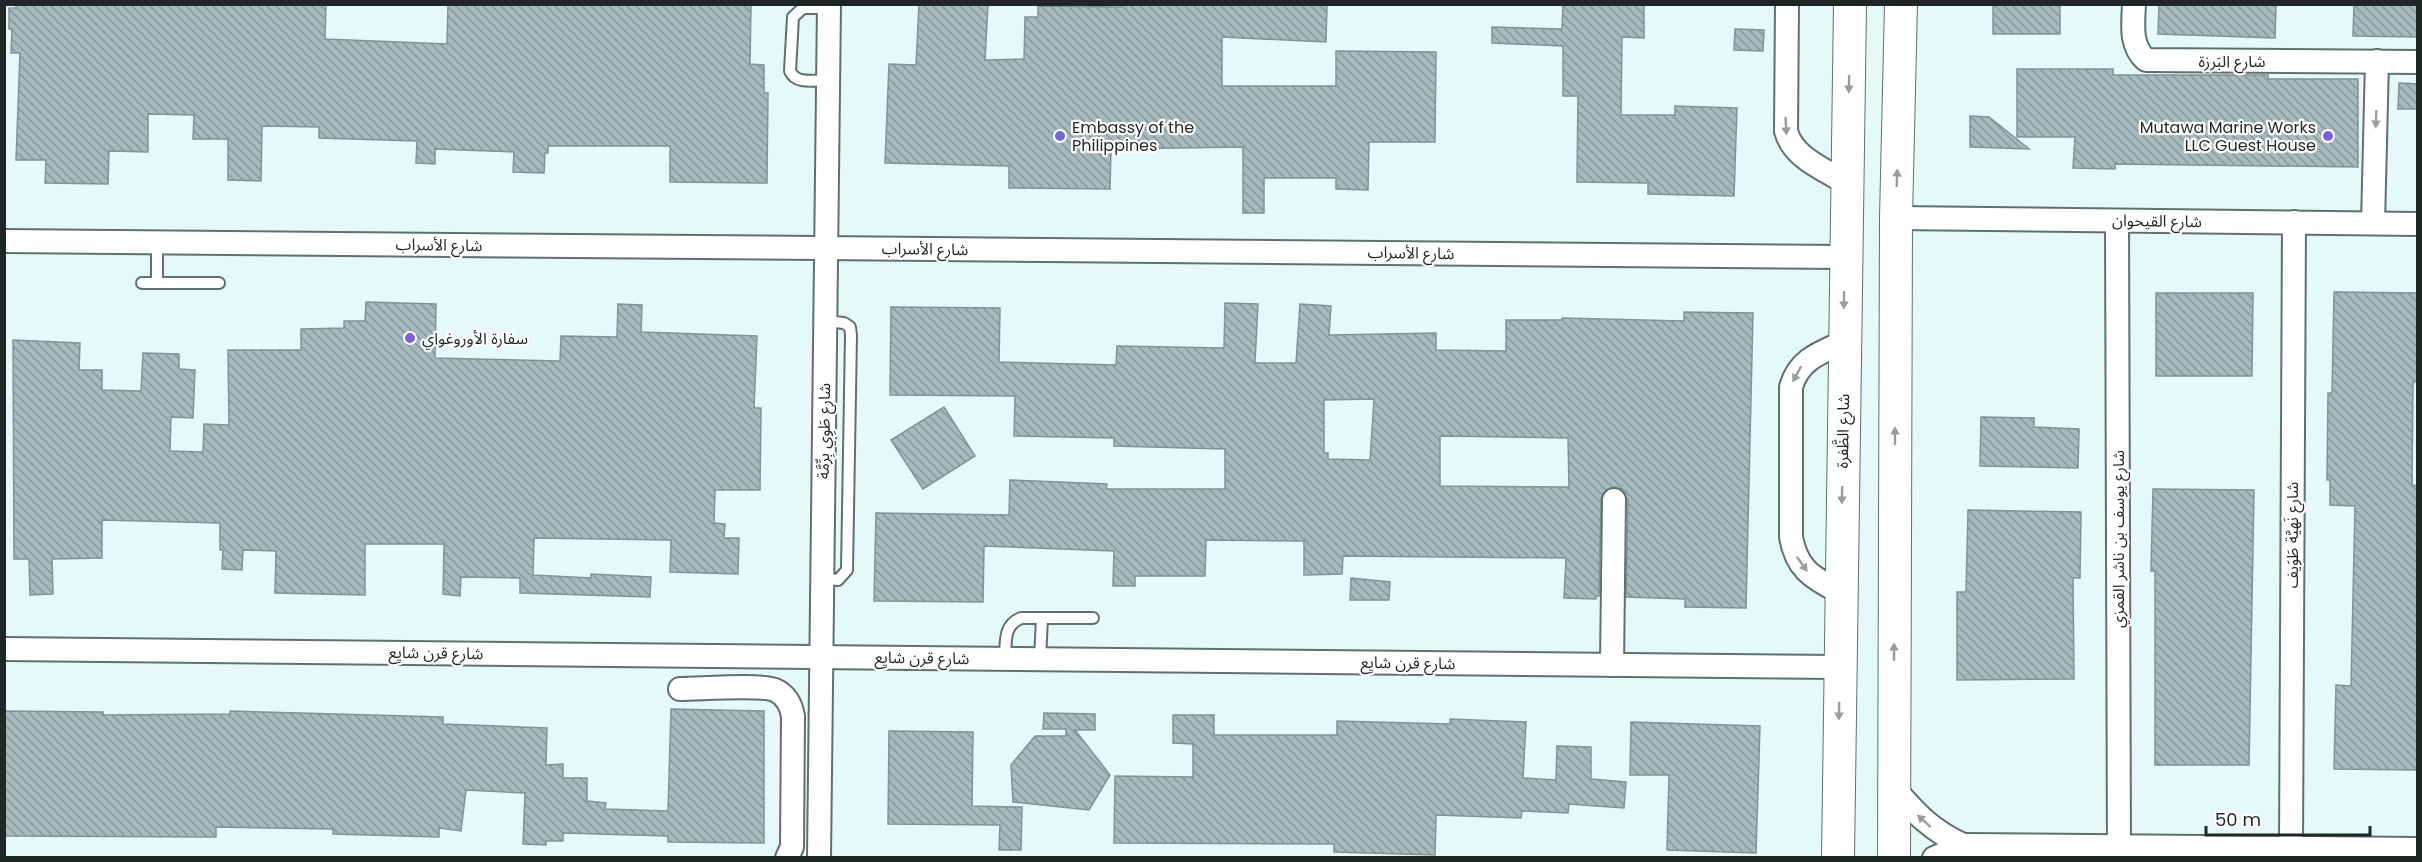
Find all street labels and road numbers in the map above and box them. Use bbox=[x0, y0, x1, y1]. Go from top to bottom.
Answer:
street label: شارع البَرزة bbox=[2199, 50, 2265, 74]
street label: شارع القيحوان bbox=[2112, 209, 2202, 234]
street label: شارع الأسراب bbox=[395, 233, 483, 258]
street label: شارع الأسراب bbox=[881, 237, 969, 262]
street label: شارع الأسراب bbox=[1367, 241, 1455, 266]
street label: شارع طَوِي بِرِّمَّة bbox=[812, 383, 837, 479]
street label: شارع الظَّفرة bbox=[1831, 393, 1856, 469]
street label: شارع يوسف بن ناشر القمزي bbox=[2107, 450, 2131, 628]
street label: شارع نَهيَّة طَوَيف bbox=[2281, 482, 2305, 588]
street label: شارع قرن شايِع bbox=[388, 641, 484, 666]
street label: شارع قرن شايِع bbox=[874, 646, 970, 671]
street label: شارع قرن شايِع bbox=[1360, 651, 1456, 676]

